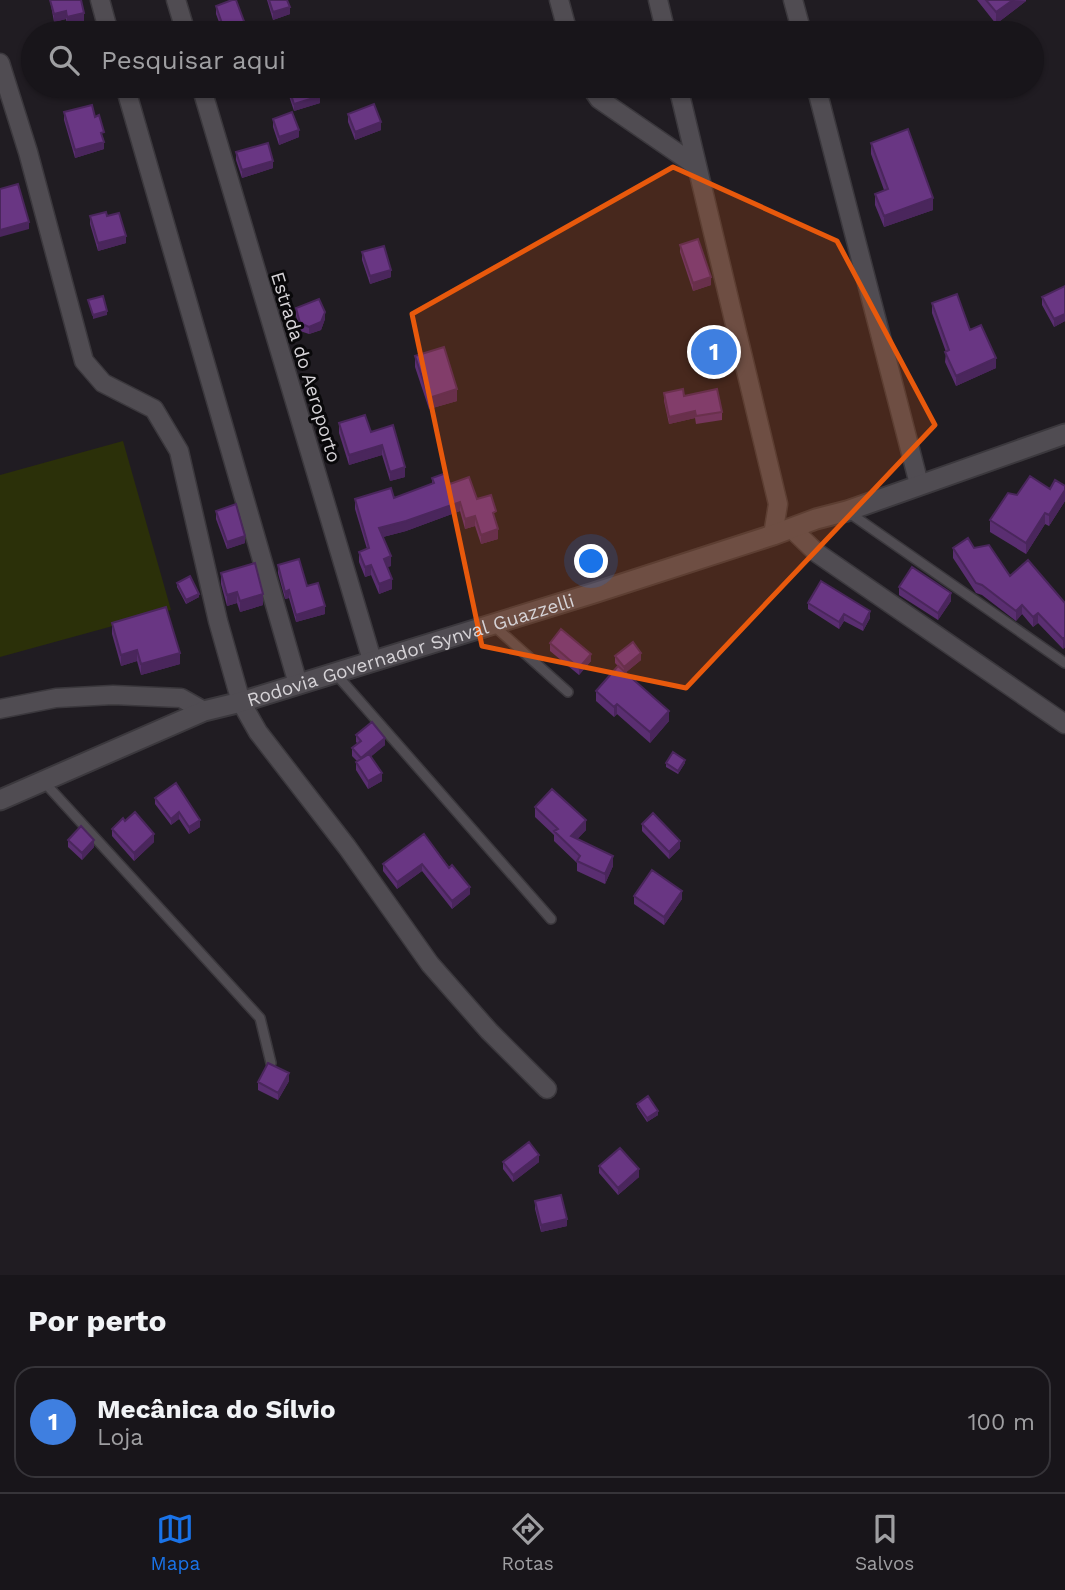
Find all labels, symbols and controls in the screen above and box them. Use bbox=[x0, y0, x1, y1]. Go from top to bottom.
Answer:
search box bbox=[21, 21, 1044, 98]
icon: search bbox=[45, 41, 83, 79]
text: Pesquisar aqui bbox=[101, 45, 286, 75]
street label: Estrada do Aeroporto bbox=[266, 269, 346, 465]
pin: 1 bbox=[691, 326, 737, 378]
your location bbox=[574, 544, 608, 578]
street label: Rodovia Governador Synval Guazzelli bbox=[244, 588, 577, 711]
text: Por perto bbox=[28, 1303, 166, 1338]
text: Mecânica do Sílvio bbox=[97, 1394, 335, 1424]
text: 1 bbox=[48, 1409, 58, 1436]
text: 100 m bbox=[968, 1409, 1035, 1436]
text: Loja bbox=[97, 1424, 143, 1451]
tab: Mapa bbox=[151, 1510, 200, 1575]
tab: Rotas bbox=[501, 1510, 554, 1575]
tab: Salvos bbox=[855, 1510, 914, 1575]

